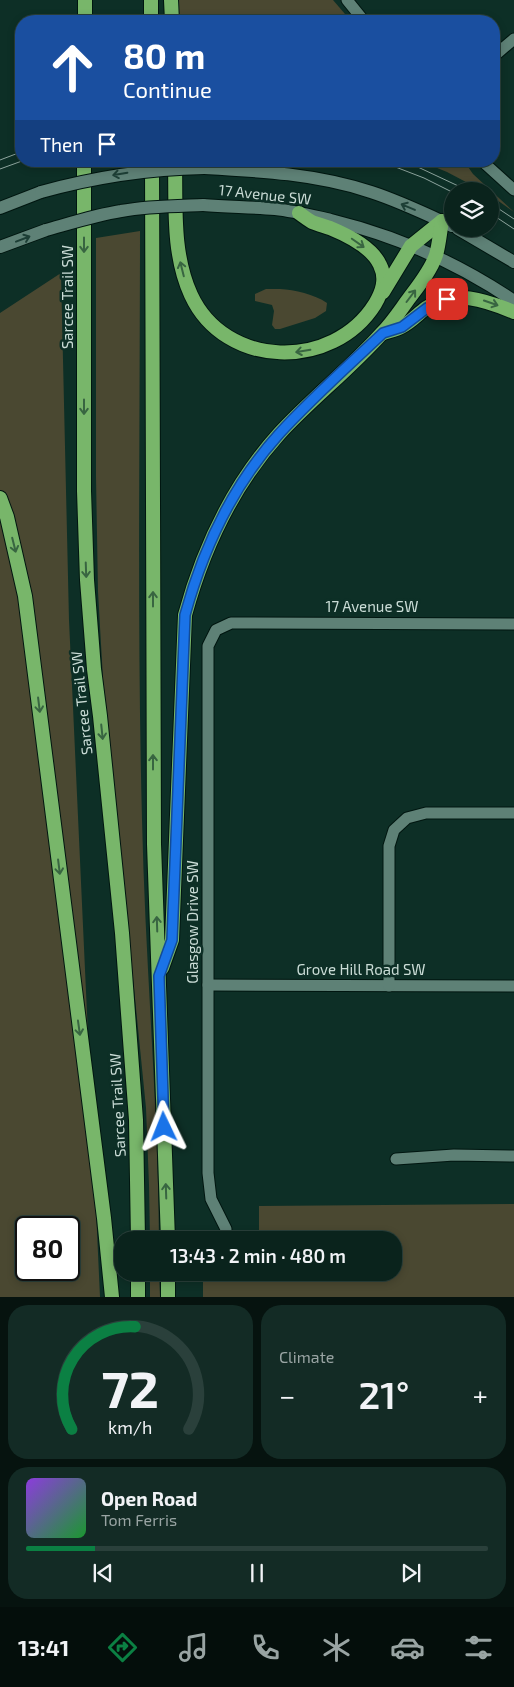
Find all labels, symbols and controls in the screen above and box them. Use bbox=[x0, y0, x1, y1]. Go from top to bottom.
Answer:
text: 80 m bbox=[123, 34, 205, 76]
icon: ahead bbox=[40, 35, 105, 100]
text: Continue bbox=[123, 76, 212, 102]
icon: arrive bbox=[93, 130, 121, 158]
text: Then bbox=[40, 133, 83, 156]
one-way arrow bbox=[112, 170, 128, 180]
street label: 17 Avenue SW bbox=[218, 180, 312, 208]
map controls bbox=[444, 182, 499, 237]
button: layers bbox=[444, 182, 499, 237]
one-way arrow bbox=[401, 201, 416, 211]
one-way arrow bbox=[15, 233, 30, 243]
one-way arrow bbox=[79, 236, 89, 253]
one-way arrow bbox=[351, 238, 365, 248]
street label: Sarcee Trail SW bbox=[58, 245, 76, 349]
one-way arrow bbox=[177, 261, 186, 277]
pin bbox=[426, 278, 468, 320]
icon: arrive bbox=[433, 285, 461, 313]
one-way arrow bbox=[406, 289, 416, 303]
one-way arrow bbox=[483, 299, 498, 308]
one-way arrow bbox=[295, 347, 311, 357]
one-way arrow bbox=[79, 399, 89, 415]
one-way arrow bbox=[9, 537, 19, 553]
one-way arrow bbox=[81, 562, 91, 578]
one-way arrow bbox=[148, 591, 158, 608]
street label: 17 Avenue SW bbox=[326, 597, 418, 615]
street label: Sarcee Trail SW bbox=[67, 650, 95, 756]
one-way arrow bbox=[34, 697, 44, 713]
one-way arrow bbox=[97, 723, 107, 739]
one-way arrow bbox=[148, 754, 158, 770]
one-way arrow bbox=[54, 858, 64, 874]
street label: Glasgow Drive SW bbox=[183, 860, 201, 984]
one-way arrow bbox=[152, 916, 162, 932]
street label: Grove Hill Road SW bbox=[296, 960, 426, 978]
one-way arrow bbox=[75, 1020, 85, 1036]
street label: Sarcee Trail SW bbox=[105, 1053, 129, 1158]
position arrow bbox=[137, 1100, 189, 1152]
one-way arrow bbox=[161, 1184, 171, 1200]
speed limit sign: 80 bbox=[15, 1216, 80, 1281]
text: 13:43 · 2 min · 480 m bbox=[170, 1244, 346, 1267]
text: Climate bbox=[279, 1347, 334, 1366]
text: 72 bbox=[102, 1356, 159, 1418]
text: 21° bbox=[358, 1371, 410, 1417]
text: − bbox=[279, 1378, 295, 1412]
text: + bbox=[473, 1378, 488, 1412]
text: km/h bbox=[108, 1416, 153, 1438]
text: Open Road bbox=[101, 1487, 197, 1510]
text: Tom Ferris bbox=[101, 1510, 177, 1529]
icon: previous bbox=[89, 1559, 117, 1587]
icon: pause bbox=[243, 1559, 271, 1587]
icon: next bbox=[397, 1559, 425, 1587]
icon: directions bbox=[105, 1630, 140, 1665]
icon: music bbox=[176, 1630, 211, 1665]
icon: phone bbox=[248, 1630, 283, 1665]
icon: climate bbox=[319, 1630, 354, 1665]
icon: car bbox=[390, 1630, 425, 1665]
icon: filters bbox=[461, 1630, 496, 1665]
text: 13:41 bbox=[18, 1634, 69, 1660]

